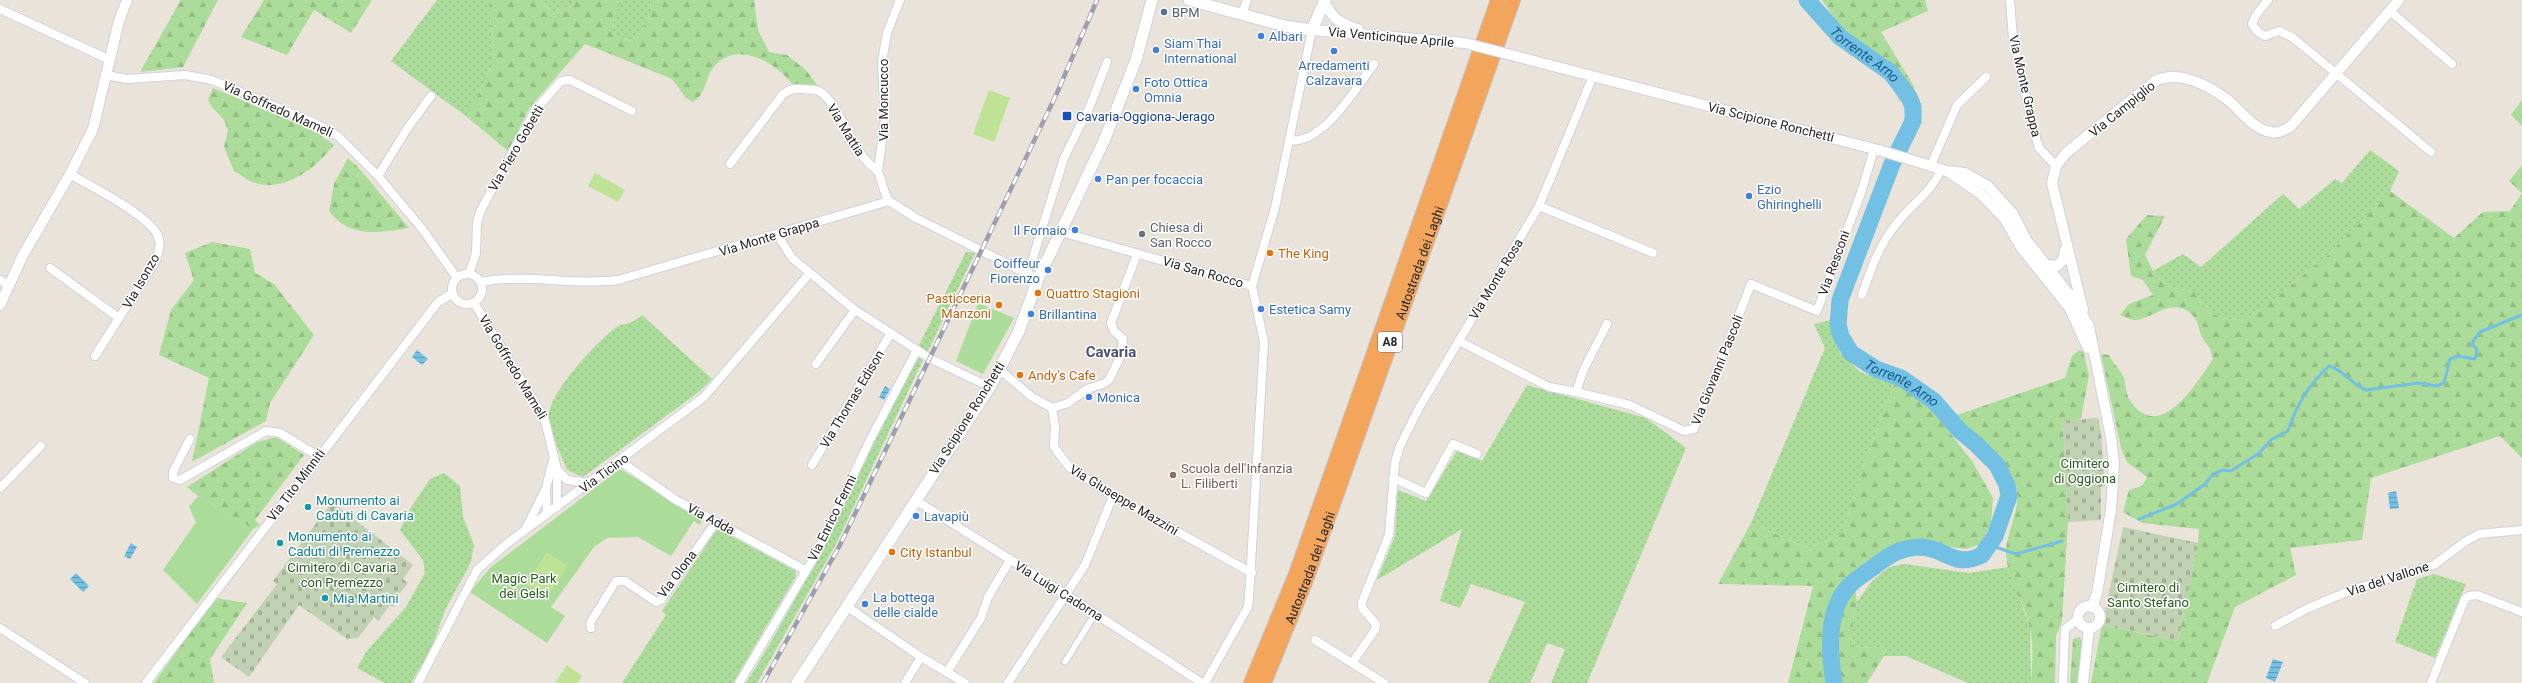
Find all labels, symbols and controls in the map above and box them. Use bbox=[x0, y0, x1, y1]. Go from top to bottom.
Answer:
place label: BPM bbox=[1172, 5, 1200, 20]
marker: BPM bbox=[1159, 7, 1169, 17]
water label: Torrente Arno bbox=[1827, 23, 1903, 86]
street label: Via Venticinque Aprile bbox=[1327, 24, 1455, 50]
place label: Albari bbox=[1269, 29, 1303, 44]
marker: Albari bbox=[1256, 31, 1266, 41]
street label: Via Monte Grappa bbox=[2006, 34, 2044, 138]
place label: Siam Thai International bbox=[1164, 36, 1237, 66]
marker: Siam Thai International bbox=[1151, 45, 1161, 55]
marker: Arredamenti Calzavara bbox=[1329, 46, 1339, 56]
place label: Arredamenti Calzavara bbox=[1298, 58, 1370, 88]
street label: Via Moncucco bbox=[876, 59, 891, 141]
place label: Foto Ottica Omnia bbox=[1144, 75, 1208, 105]
street label: Via Goffredo Mameli bbox=[220, 78, 336, 140]
street label: Via Campiglio bbox=[2086, 78, 2158, 140]
marker: Foto Ottica Omnia bbox=[1131, 84, 1141, 94]
street label: Via Scipione Ronchetti bbox=[1706, 99, 1836, 145]
street label: Via Mattia bbox=[824, 101, 868, 159]
street label: Via Piero Gobetti bbox=[485, 102, 547, 194]
place label: Cavaria-Oggiona-Jerago bbox=[1076, 109, 1215, 124]
marker: Cavaria-Oggiona-Jerago bbox=[1061, 110, 1073, 122]
place label: Pan per focaccia bbox=[1106, 172, 1203, 187]
marker: Pan per focaccia bbox=[1093, 174, 1103, 184]
place label: Ezio Ghiringhelli bbox=[1757, 182, 1822, 212]
marker: Ezio Ghiringhelli bbox=[1744, 191, 1754, 201]
street label: Autostrada dei Laghi bbox=[1392, 204, 1446, 322]
street label: Via Monte Grappa bbox=[717, 215, 821, 259]
place label: Chiesa di San Rocco bbox=[1150, 220, 1212, 250]
place label: Il Fornaio bbox=[1013, 223, 1067, 238]
marker: Il Fornaio bbox=[1070, 225, 1080, 235]
marker: Chiesa di San Rocco bbox=[1137, 229, 1147, 239]
street label: Via Resconi bbox=[1815, 229, 1853, 297]
street label: Via Monte Rosa bbox=[1466, 236, 1526, 322]
place label: The King bbox=[1278, 246, 1329, 261]
marker: The King bbox=[1265, 248, 1275, 258]
street label: Via Isonzo bbox=[119, 251, 163, 311]
street label: Via San Rocco bbox=[1161, 253, 1245, 291]
place label: Coiffeur Fiorenzo bbox=[990, 256, 1041, 286]
marker: Coiffeur Fiorenzo bbox=[1043, 265, 1053, 275]
place label: Quattro Stagioni bbox=[1046, 286, 1140, 301]
marker: Quattro Stagioni bbox=[1033, 288, 1043, 298]
place label: Pasticceria Manzoni bbox=[927, 291, 991, 321]
marker: Pasticceria Manzoni bbox=[994, 300, 1004, 310]
place label: Estetica Samy bbox=[1269, 302, 1351, 317]
marker: Estetica Samy bbox=[1256, 304, 1266, 314]
place label: Brillantina bbox=[1039, 307, 1097, 322]
marker: Brillantina bbox=[1026, 309, 1036, 319]
street label: Via Goffredo Mameli bbox=[476, 312, 550, 422]
street label: Via Giovanni Pascoli bbox=[1688, 313, 1746, 427]
road number: A8 bbox=[1378, 332, 1402, 352]
district label: Cavaria bbox=[1086, 343, 1136, 361]
street label: Via Thomas Edison bbox=[817, 347, 887, 451]
water label: Torrente Arno bbox=[1862, 356, 1943, 410]
street label: Via Scipione Ronchetti bbox=[926, 359, 1008, 477]
place label: Andy's Cafe bbox=[1028, 368, 1096, 383]
marker: Andy's Cafe bbox=[1015, 370, 1025, 380]
place label: Monica bbox=[1097, 390, 1140, 405]
marker: Monica bbox=[1084, 392, 1094, 402]
street label: Via Tito Minniti bbox=[264, 446, 328, 524]
street label: Via Ticino bbox=[577, 450, 631, 496]
park label: Cimitero di Oggiona bbox=[2054, 456, 2116, 486]
place label: Scuola dell'Infanzia L. Filiberti bbox=[1181, 461, 1293, 491]
street label: Via Giuseppe Mazzini bbox=[1067, 462, 1181, 538]
marker: Scuola dell'Infanzia L. Filiberti bbox=[1168, 470, 1178, 480]
street label: Via Enrico Fermi bbox=[805, 472, 859, 564]
place label: Monumento ai Caduti di Cavaria bbox=[316, 493, 414, 523]
street label: Via Adda bbox=[685, 500, 737, 538]
marker: Monumento ai Caduti di Cavaria bbox=[303, 502, 313, 512]
place label: Lavapiù bbox=[924, 509, 969, 524]
street label: Autostrada dei Laghi bbox=[1281, 509, 1337, 626]
marker: Lavapiù bbox=[911, 511, 921, 521]
place label: Monumento ai Caduti di Premezzo bbox=[288, 529, 400, 559]
marker: Monumento ai Caduti di Premezzo bbox=[275, 538, 285, 548]
place label: City Istanbul bbox=[900, 545, 972, 560]
street label: Via Olona bbox=[654, 547, 700, 601]
marker: City Istanbul bbox=[887, 547, 897, 557]
street label: Via Luigi Cadorna bbox=[1012, 558, 1106, 624]
street label: Via del Vallone bbox=[2345, 559, 2431, 599]
park label: Cimitero di Cavaria con Premezzo bbox=[287, 560, 397, 590]
park label: Magic Park dei Gelsi bbox=[491, 571, 557, 601]
park label: Cimitero di Santo Stefano bbox=[2107, 580, 2189, 610]
place label: La bottega delle cialde bbox=[873, 590, 938, 620]
place label: Mia Martini bbox=[333, 591, 399, 606]
marker: Mia Martini bbox=[320, 593, 330, 603]
marker: La bottega delle cialde bbox=[860, 599, 870, 609]

